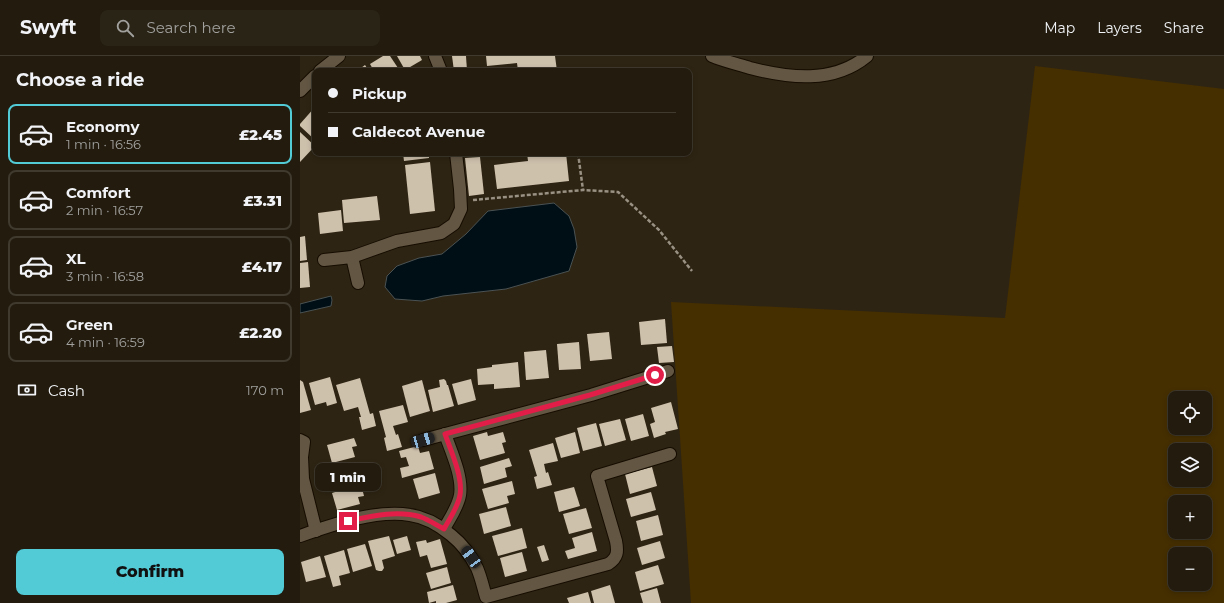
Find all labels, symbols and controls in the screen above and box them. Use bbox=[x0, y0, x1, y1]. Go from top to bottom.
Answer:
search box bbox=[100, 10, 380, 46]
text: Swyft bbox=[20, 16, 76, 39]
icon: search bbox=[114, 17, 136, 39]
text: Search here bbox=[146, 18, 236, 37]
text: Map bbox=[1044, 19, 1075, 37]
text: Layers bbox=[1097, 19, 1142, 37]
text: Share bbox=[1164, 19, 1204, 37]
text: Choose a ride bbox=[16, 69, 144, 91]
text: Pickup bbox=[352, 84, 407, 103]
icon: car bbox=[18, 116, 54, 152]
text: Economy bbox=[66, 117, 139, 136]
text: Caldecot Avenue bbox=[352, 122, 485, 141]
text: £2.45 bbox=[239, 125, 282, 144]
text: 1 min · 16:56 bbox=[66, 136, 141, 152]
icon: car bbox=[18, 182, 54, 218]
text: Comfort bbox=[66, 183, 131, 202]
text: £3.31 bbox=[243, 191, 282, 210]
text: 2 min · 16:57 bbox=[66, 202, 143, 218]
icon: car bbox=[18, 248, 54, 284]
text: XL bbox=[66, 249, 85, 268]
text: £4.17 bbox=[242, 257, 282, 276]
text: 3 min · 16:58 bbox=[66, 268, 144, 284]
icon: car bbox=[18, 314, 54, 350]
text: Green bbox=[66, 315, 113, 334]
text: £2.20 bbox=[239, 323, 282, 342]
text: 4 min · 16:59 bbox=[66, 334, 145, 350]
route start bbox=[646, 366, 664, 384]
icon: cash bbox=[16, 379, 38, 401]
text: Cash bbox=[48, 381, 85, 400]
text: 170 m bbox=[246, 382, 284, 398]
map controls bbox=[1168, 391, 1212, 591]
button: locate bbox=[1168, 391, 1212, 435]
car bbox=[410, 431, 436, 449]
button: layers bbox=[1168, 443, 1212, 487]
callout: 1 min bbox=[315, 463, 381, 491]
text: 1 min bbox=[330, 469, 366, 485]
button: + bbox=[1168, 495, 1212, 539]
route end bbox=[339, 512, 357, 530]
car bbox=[459, 544, 483, 570]
button: − bbox=[1168, 547, 1212, 591]
button: Confirm bbox=[16, 549, 284, 595]

